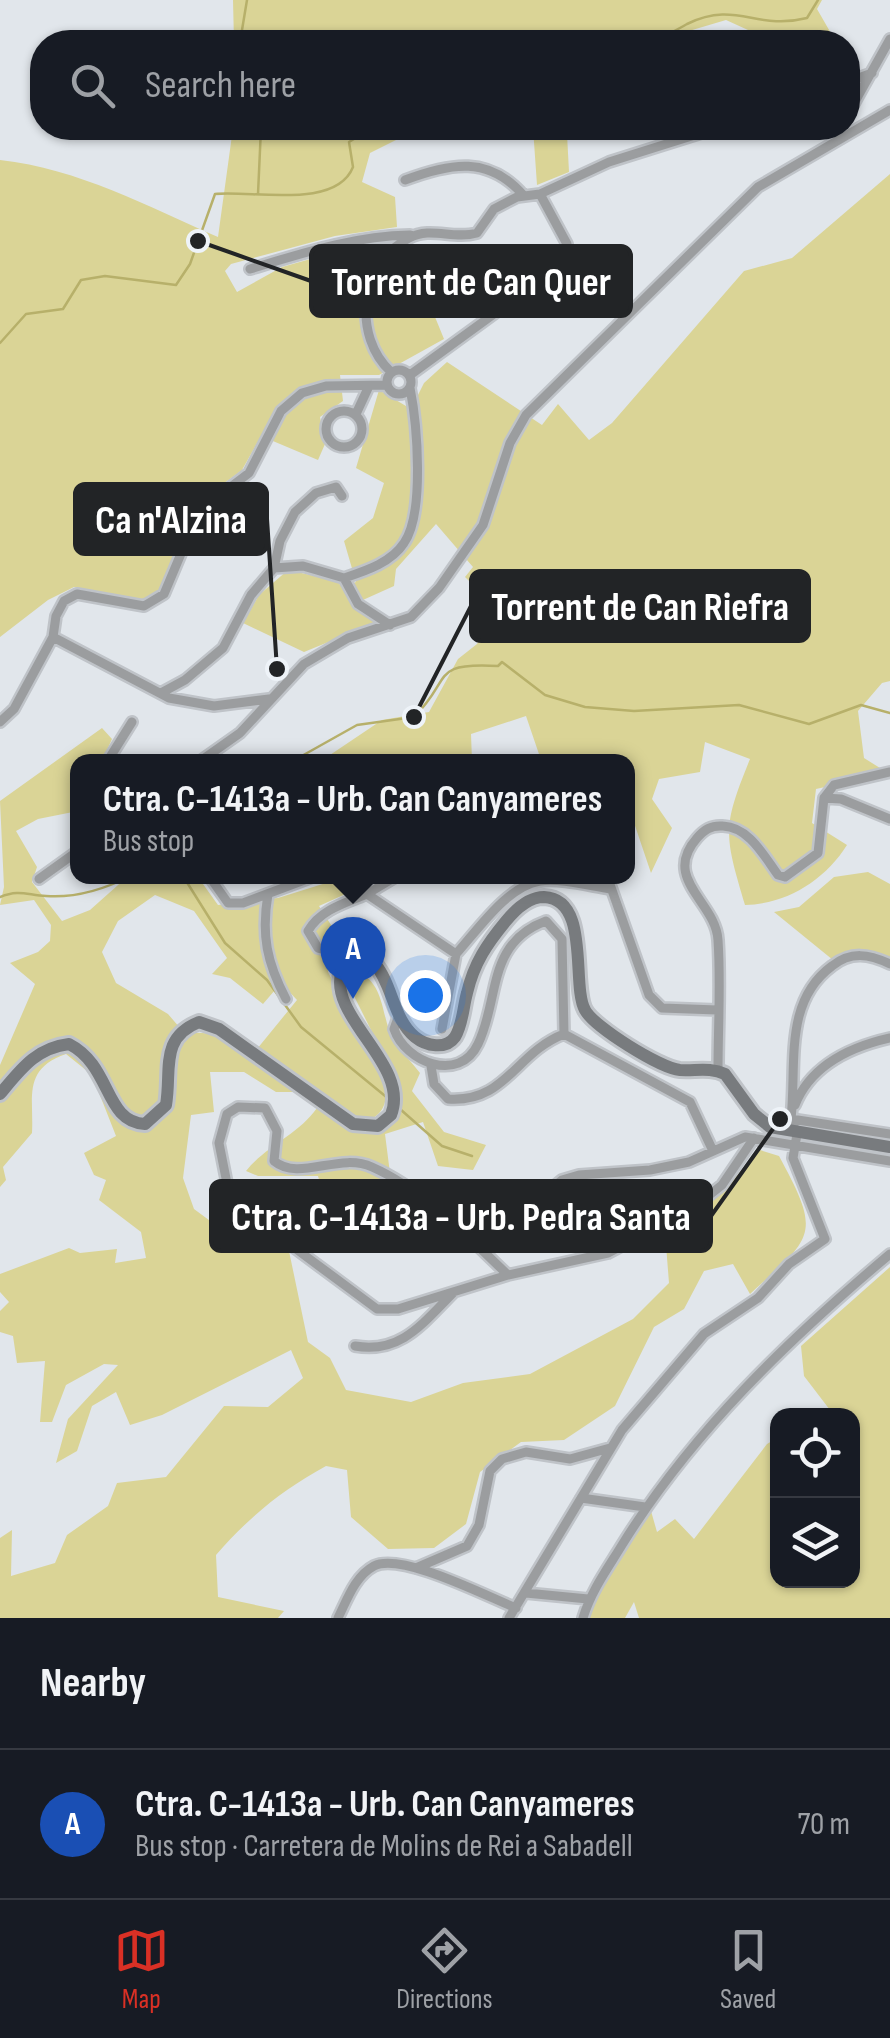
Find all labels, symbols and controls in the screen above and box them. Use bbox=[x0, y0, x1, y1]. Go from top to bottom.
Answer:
search box bbox=[30, 30, 860, 140]
icon: search bbox=[65, 58, 120, 113]
text: Search here bbox=[145, 63, 296, 108]
callout: Torrent de Can Quer bbox=[311, 246, 631, 316]
text: Torrent de Can Quer bbox=[331, 259, 611, 307]
callout: Ca n'Alzina bbox=[75, 484, 267, 554]
text: Ca n'Alzina bbox=[95, 497, 247, 545]
callout: Torrent de Can Riefra bbox=[471, 571, 809, 641]
text: Torrent de Can Riefra bbox=[491, 584, 789, 632]
popup bbox=[70, 754, 635, 884]
text: Ctra. C-1413a - Urb. Can Canyameres bbox=[103, 777, 602, 822]
text: Bus stop bbox=[103, 822, 194, 861]
pin: A bbox=[320, 916, 386, 999]
your location bbox=[400, 970, 451, 1021]
callout: Ctra. C-1413a - Urb. Pedra Santa bbox=[211, 1181, 711, 1251]
text: Ctra. C-1413a - Urb. Pedra Santa bbox=[231, 1194, 691, 1242]
map controls bbox=[770, 1408, 860, 1588]
button: locate bbox=[770, 1408, 860, 1498]
button: layers bbox=[770, 1498, 860, 1588]
text: Nearby bbox=[40, 1658, 146, 1709]
text: Ctra. C-1413a - Urb. Can Canyameres bbox=[135, 1782, 635, 1827]
text: A bbox=[65, 1805, 80, 1844]
text: 70 m bbox=[797, 1805, 850, 1844]
text: Bus stop · Carretera de Molins de Rei a Sabadell bbox=[135, 1827, 633, 1866]
tab: Map bbox=[114, 1923, 169, 2016]
tab: Directions bbox=[396, 1923, 493, 2016]
tab: Saved bbox=[720, 1923, 776, 2016]

